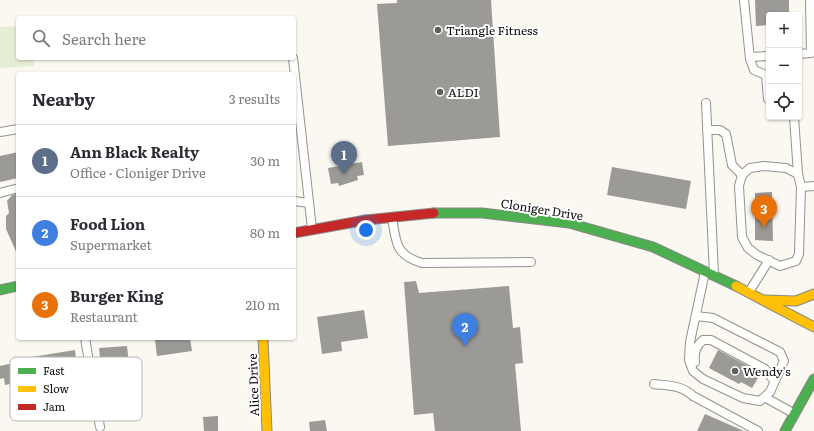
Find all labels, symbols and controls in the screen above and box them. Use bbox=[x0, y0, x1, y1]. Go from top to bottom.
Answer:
map controls bbox=[766, 12, 802, 120]
button: + bbox=[766, 12, 802, 48]
search box bbox=[16, 16, 296, 60]
place label: Triangle Fitness bbox=[446, 21, 539, 39]
marker: Triangle Fitness bbox=[433, 25, 443, 35]
icon: search bbox=[30, 27, 52, 49]
text: Search here bbox=[62, 27, 146, 50]
button: − bbox=[766, 48, 802, 84]
place label: ALDI bbox=[448, 83, 479, 101]
button: locate bbox=[766, 84, 802, 120]
text: Nearby bbox=[32, 86, 95, 111]
marker: ALDI bbox=[435, 87, 445, 97]
text: 3 results bbox=[229, 89, 280, 108]
text: Ann Black Realty bbox=[70, 140, 199, 163]
pin: 1 bbox=[331, 141, 357, 174]
text: 1 bbox=[42, 151, 48, 170]
text: 30 m bbox=[250, 151, 280, 170]
text: Office · Cloniger Drive bbox=[70, 163, 206, 182]
street label: Cloniger Drive bbox=[500, 194, 584, 224]
pin: 3 bbox=[751, 195, 777, 228]
text: Food Lion bbox=[70, 212, 145, 235]
your location bbox=[356, 220, 376, 240]
text: 2 bbox=[42, 223, 48, 242]
text: 80 m bbox=[250, 223, 280, 242]
text: Supermarket bbox=[70, 235, 152, 254]
text: Burger King bbox=[70, 284, 163, 307]
text: 3 bbox=[41, 295, 49, 314]
text: 210 m bbox=[245, 295, 280, 314]
text: Restaurant bbox=[70, 307, 138, 326]
pin: 2 bbox=[452, 313, 478, 346]
street label: Alice Drive bbox=[243, 353, 263, 417]
legend bbox=[10, 357, 142, 421]
text: Fast bbox=[43, 362, 65, 378]
place label: Wendy's bbox=[743, 362, 791, 380]
marker: Wendy's bbox=[730, 366, 740, 376]
text: Slow bbox=[43, 380, 69, 396]
text: Jam bbox=[43, 398, 66, 414]

